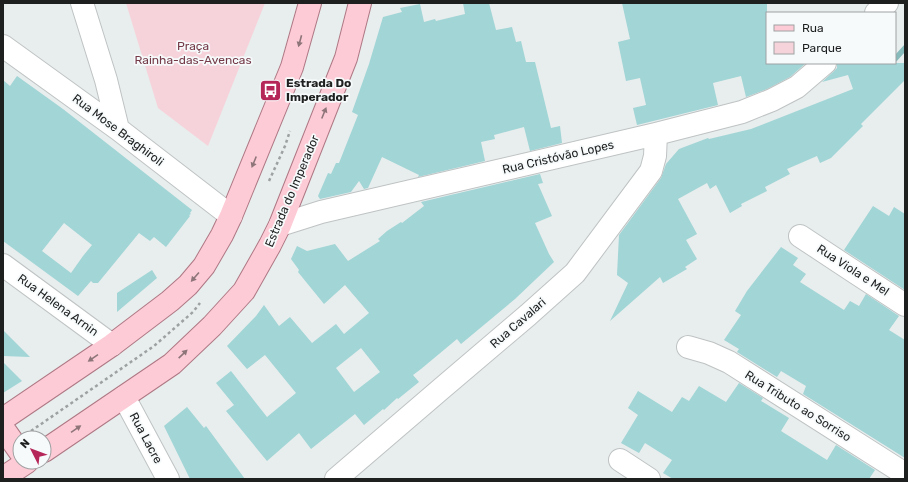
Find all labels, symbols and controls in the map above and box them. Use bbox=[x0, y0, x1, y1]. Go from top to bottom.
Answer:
legend bbox=[766, 12, 896, 64]
text: Rua bbox=[802, 21, 824, 35]
one-way arrow bbox=[297, 35, 303, 47]
park label: Praça Rainha-das-Avencas bbox=[134, 39, 252, 67]
text: Parque bbox=[802, 41, 842, 55]
place label: Estrada Do Imperador bbox=[286, 76, 351, 104]
bus stop icon: Estrada Do Imperador bbox=[258, 77, 284, 103]
street label: Rua Mose Braghiroli bbox=[70, 91, 166, 169]
one-way arrow bbox=[322, 107, 328, 119]
street label: Estrada do Imperador bbox=[262, 132, 322, 249]
street label: Rua Cristóvão Lopes bbox=[501, 137, 615, 177]
one-way arrow bbox=[250, 156, 257, 168]
street label: Rua Viola e Mel bbox=[814, 241, 892, 299]
street label: Rua Helena Arnin bbox=[15, 271, 101, 339]
one-way arrow bbox=[190, 272, 199, 283]
street label: Rua Cavalari bbox=[487, 295, 549, 351]
one-way arrow bbox=[178, 350, 188, 359]
one-way arrow bbox=[88, 354, 98, 362]
street label: Rua Tributo ao Sorriso bbox=[742, 368, 854, 444]
street label: Rua Lacre bbox=[127, 410, 165, 466]
one-way arrow bbox=[71, 425, 82, 433]
north arrow bbox=[12, 430, 52, 470]
text: N bbox=[17, 436, 32, 451]

